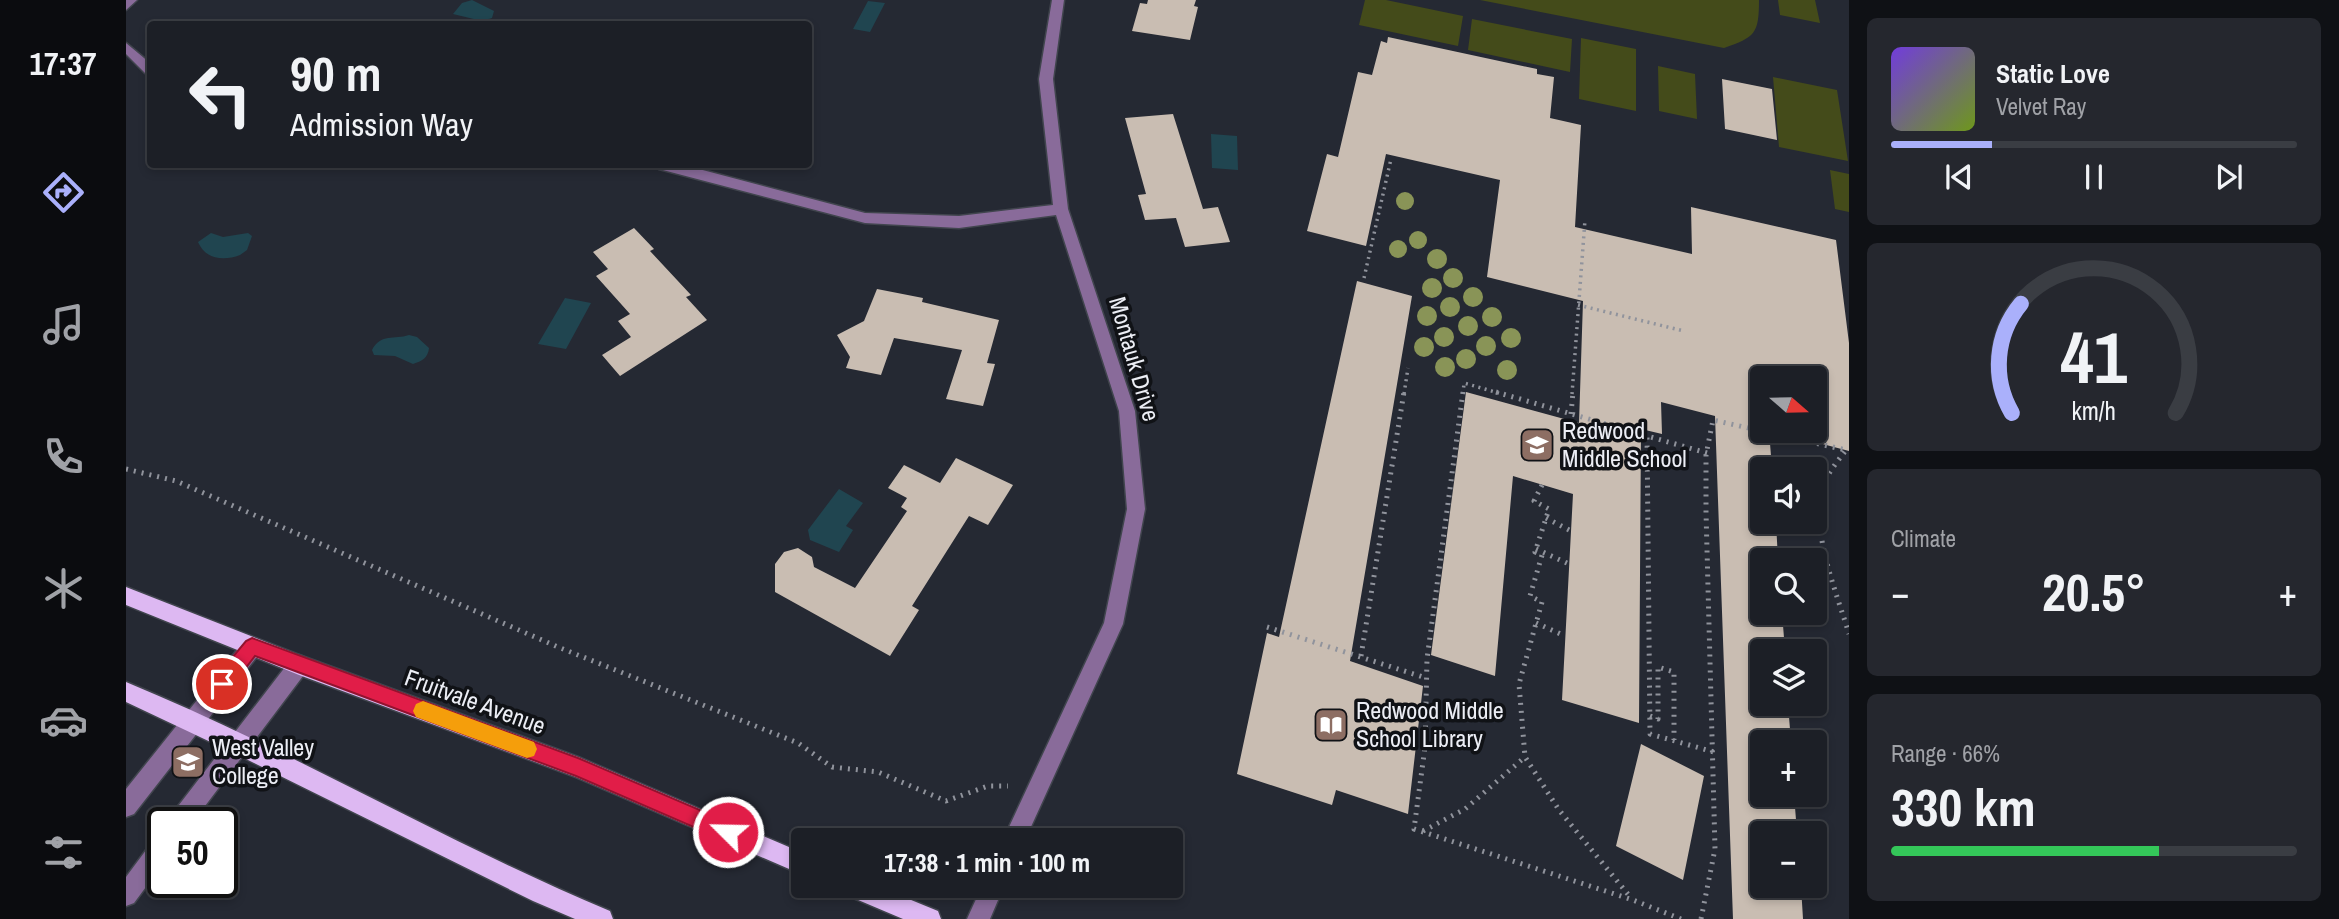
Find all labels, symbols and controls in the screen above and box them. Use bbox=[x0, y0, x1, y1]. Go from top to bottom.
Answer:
text: 90 m bbox=[290, 40, 382, 106]
text: 17:37 bbox=[29, 42, 97, 85]
icon: left bbox=[175, 49, 266, 140]
text: Static Love bbox=[1996, 56, 2110, 91]
text: Velvet Ray bbox=[1996, 91, 2086, 122]
text: Admission Way bbox=[290, 103, 473, 146]
icon: previous bbox=[1940, 158, 1978, 196]
icon: pause bbox=[2075, 158, 2113, 196]
icon: next bbox=[2210, 158, 2248, 196]
icon: directions bbox=[39, 168, 88, 217]
street label: Montauk Drive bbox=[1102, 293, 1168, 425]
icon: music bbox=[39, 300, 88, 349]
text: 41 bbox=[2061, 308, 2128, 406]
north arrow bbox=[1750, 366, 1827, 443]
map controls bbox=[1750, 366, 1827, 898]
text: km/h bbox=[2072, 394, 2116, 428]
place label: Redwood Middle School bbox=[1562, 414, 1687, 474]
school or university icon: Redwood Middle School bbox=[1518, 426, 1556, 464]
icon: phone bbox=[39, 432, 88, 481]
button: sound bbox=[1750, 457, 1827, 534]
text: Climate bbox=[1891, 523, 1956, 554]
button: search bbox=[1750, 548, 1827, 625]
text: 20.5° bbox=[2042, 557, 2146, 627]
icon: climate bbox=[39, 564, 88, 613]
text: − bbox=[1891, 567, 1909, 618]
text: + bbox=[2279, 567, 2297, 618]
button: layers bbox=[1750, 639, 1827, 716]
pin bbox=[192, 654, 252, 714]
street label: Fruitvale Avenue bbox=[401, 661, 550, 741]
icon: arrive bbox=[203, 665, 241, 703]
place label: Redwood Middle School Library bbox=[1356, 694, 1504, 754]
icon: car bbox=[39, 696, 88, 745]
library icon: Redwood Middle School Library bbox=[1312, 706, 1350, 744]
button: + bbox=[1750, 730, 1827, 807]
place label: West Valley College bbox=[212, 731, 314, 791]
text: Range · 66% bbox=[1891, 738, 2000, 769]
school or university icon: West Valley College bbox=[169, 743, 207, 781]
text: 330 km bbox=[1891, 772, 2036, 842]
position arrow bbox=[691, 795, 765, 869]
speed limit sign: 50 bbox=[147, 807, 238, 898]
button: − bbox=[1750, 821, 1827, 898]
icon: filters bbox=[39, 828, 88, 877]
text: 17:38 · 1 min · 100 m bbox=[884, 845, 1090, 880]

